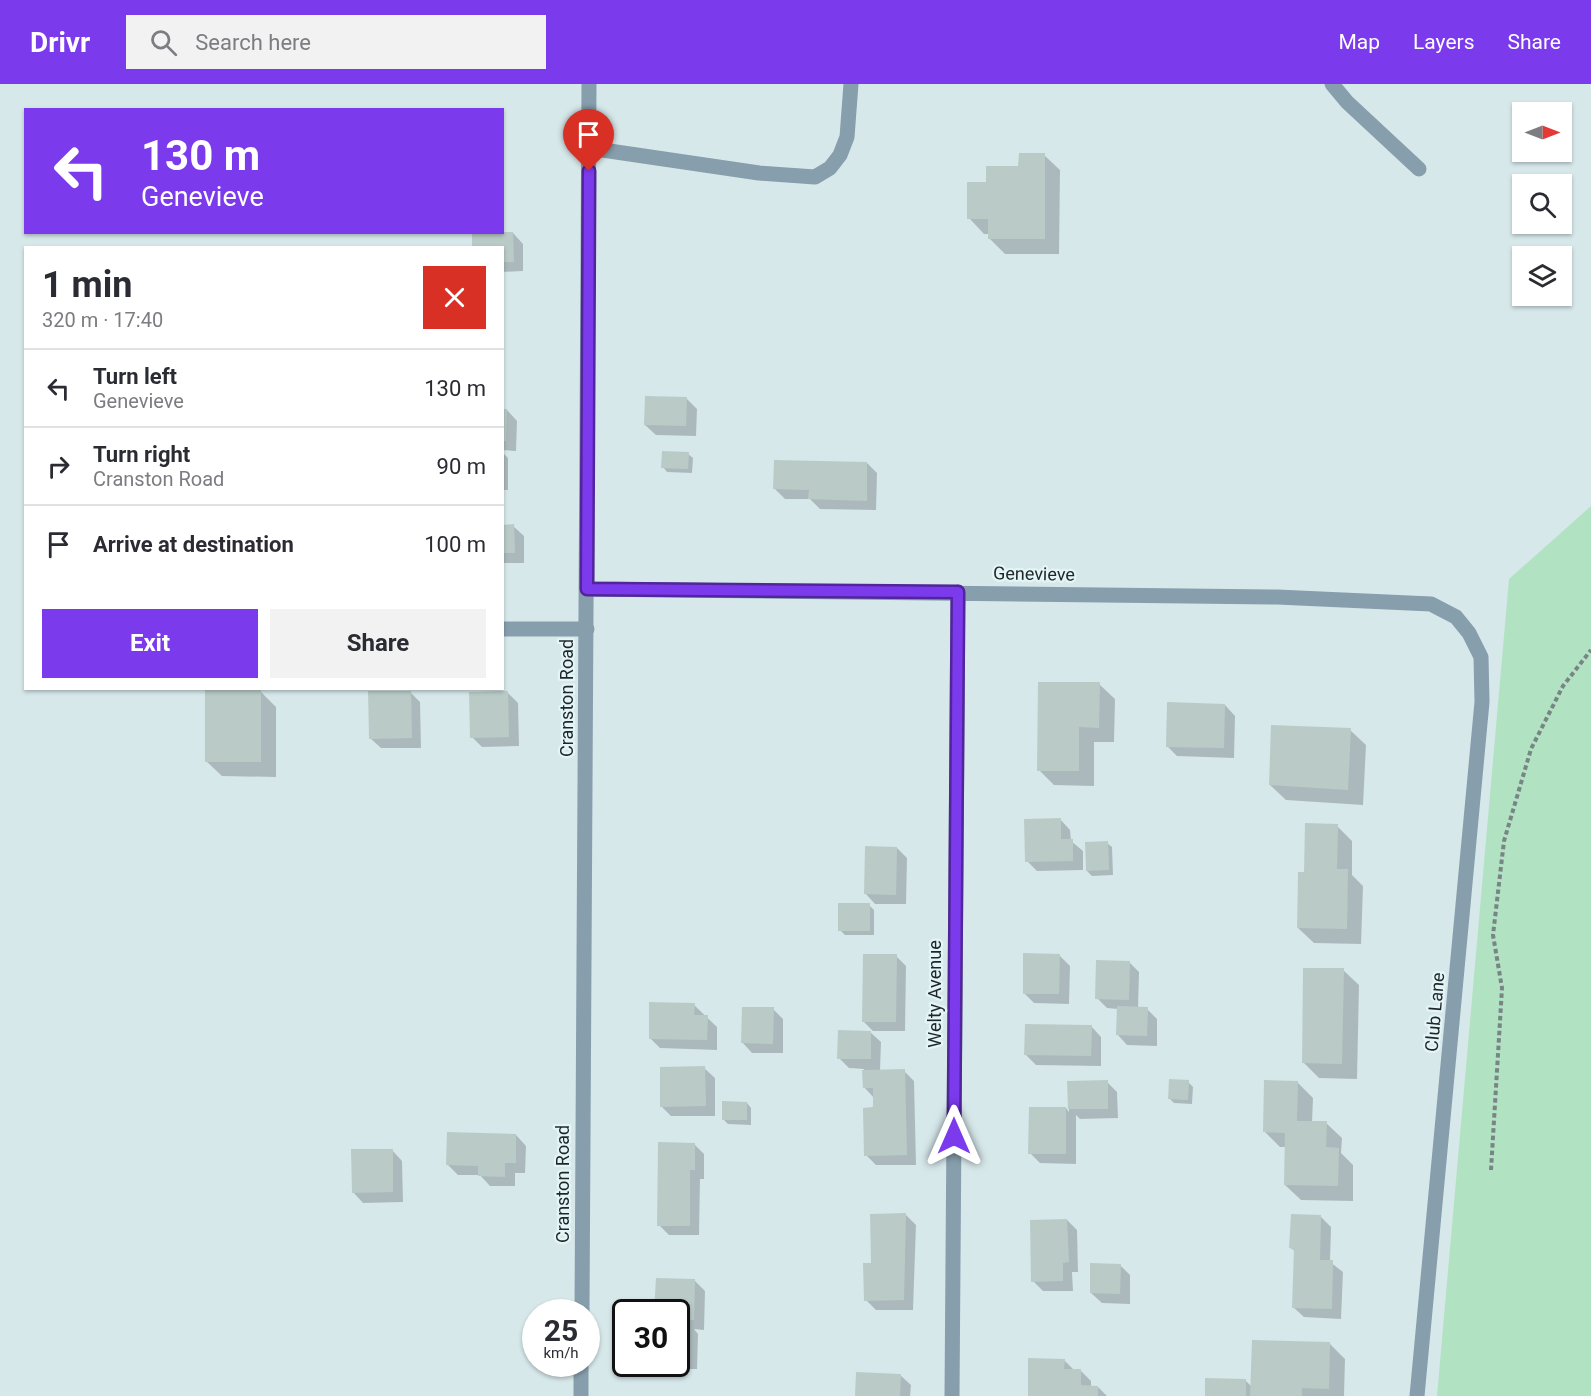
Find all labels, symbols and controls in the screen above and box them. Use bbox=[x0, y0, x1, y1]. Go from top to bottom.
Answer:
search box bbox=[126, 15, 546, 69]
text: Drivr bbox=[30, 26, 90, 59]
icon: search bbox=[147, 26, 180, 59]
text: Search here bbox=[195, 30, 311, 55]
text: Map bbox=[1338, 30, 1380, 54]
text: Layers bbox=[1413, 30, 1474, 54]
text: Share bbox=[1507, 30, 1561, 54]
north arrow bbox=[1512, 102, 1572, 162]
map controls bbox=[1512, 102, 1572, 306]
pin bbox=[563, 109, 614, 171]
icon: arrive bbox=[572, 118, 605, 151]
text: 130 m bbox=[141, 131, 260, 180]
icon: left bbox=[42, 132, 120, 210]
button: search bbox=[1512, 174, 1572, 234]
text: Genevieve bbox=[141, 181, 264, 213]
button: layers bbox=[1512, 246, 1572, 306]
text: 1 min bbox=[42, 264, 133, 306]
button: close bbox=[423, 266, 486, 329]
text: 320 m · 17:40 bbox=[42, 308, 163, 332]
text: Turn left bbox=[93, 364, 177, 389]
icon: left bbox=[42, 372, 75, 405]
text: 130 m bbox=[424, 376, 486, 401]
text: Genevieve bbox=[93, 389, 184, 413]
text: Turn right bbox=[93, 442, 190, 467]
icon: right bbox=[42, 450, 75, 483]
text: 90 m bbox=[437, 454, 486, 479]
text: Cranston Road bbox=[93, 467, 224, 491]
icon: arrive bbox=[42, 528, 75, 561]
text: Arrive at destination bbox=[93, 532, 294, 557]
text: 100 m bbox=[424, 532, 486, 557]
street label: Genevieve bbox=[993, 562, 1075, 585]
button: Exit bbox=[42, 609, 258, 678]
button: Share bbox=[270, 609, 486, 678]
street label: Cranston Road bbox=[556, 639, 577, 757]
street label: Welty Avenue bbox=[924, 940, 945, 1048]
street label: Club Lane bbox=[1421, 971, 1448, 1053]
position arrow bbox=[922, 1104, 986, 1168]
street label: Cranston Road bbox=[552, 1125, 573, 1243]
speed limit sign: 30 bbox=[612, 1299, 690, 1377]
text: 25 bbox=[544, 1313, 578, 1348]
text: km/h bbox=[543, 1344, 579, 1362]

